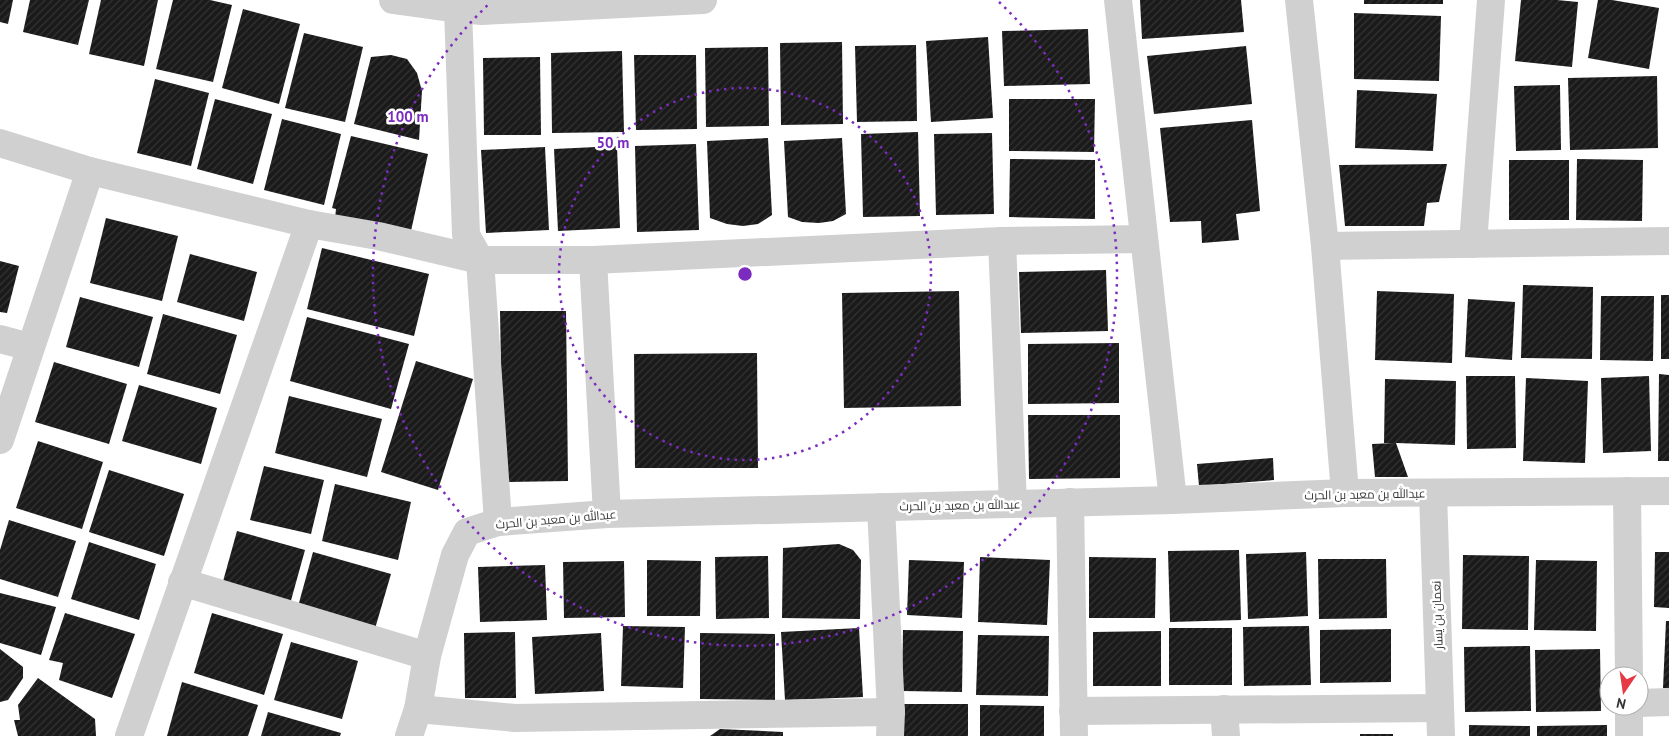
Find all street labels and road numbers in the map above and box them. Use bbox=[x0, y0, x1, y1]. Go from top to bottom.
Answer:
street label: عبدالله بن معبد بن الحرث bbox=[1304, 485, 1426, 503]
street label: عبدالله بن معبد بن الحرث bbox=[899, 496, 1021, 514]
street label: عبدالله بن معبد بن الحرث bbox=[495, 506, 617, 532]
street label: نعمان بن يسار bbox=[1428, 580, 1446, 651]

